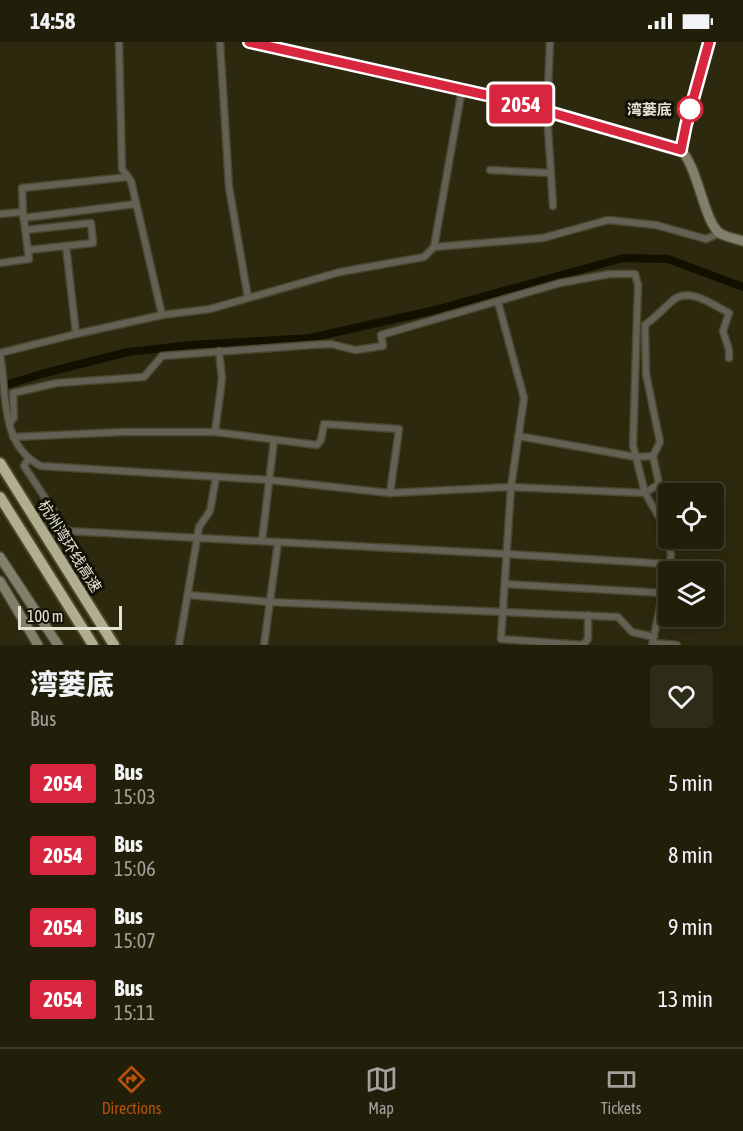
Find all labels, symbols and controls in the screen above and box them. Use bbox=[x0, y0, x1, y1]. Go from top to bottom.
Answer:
text: 14:58 bbox=[30, 8, 75, 34]
line badge: 2054 bbox=[479, 84, 563, 124]
text: 2054 bbox=[501, 92, 541, 116]
marker: 湾蒌底 bbox=[677, 96, 703, 122]
place label: 湾蒌底 bbox=[627, 101, 672, 118]
map controls bbox=[658, 483, 724, 627]
button: locate bbox=[658, 483, 724, 549]
street label: 杭州湾环线高速 bbox=[35, 497, 105, 595]
button: layers bbox=[658, 561, 724, 627]
scale bar bbox=[18, 603, 122, 630]
text: 100 m bbox=[27, 607, 63, 625]
button: heart bbox=[650, 665, 713, 728]
text: 湾蒌底 bbox=[30, 668, 114, 700]
text: Bus bbox=[30, 707, 56, 730]
text: Bus bbox=[114, 759, 143, 785]
text: 5 min bbox=[668, 770, 713, 796]
text: 2054 bbox=[43, 771, 83, 795]
text: 15:03 bbox=[114, 785, 156, 808]
text: Bus bbox=[114, 831, 143, 857]
text: 8 min bbox=[668, 842, 713, 868]
text: 2054 bbox=[43, 843, 83, 867]
text: 15:06 bbox=[114, 857, 156, 880]
text: Bus bbox=[114, 903, 143, 929]
text: 9 min bbox=[668, 914, 713, 940]
text: 2054 bbox=[43, 915, 83, 939]
text: 15:07 bbox=[114, 929, 156, 952]
text: Bus bbox=[114, 975, 143, 1001]
text: 13 min bbox=[658, 986, 713, 1012]
text: 2054 bbox=[43, 987, 83, 1011]
text: 15:11 bbox=[114, 1001, 155, 1024]
tab: Directions bbox=[102, 1063, 161, 1117]
tab: Map bbox=[365, 1063, 398, 1117]
tab: Tickets bbox=[601, 1063, 641, 1117]

